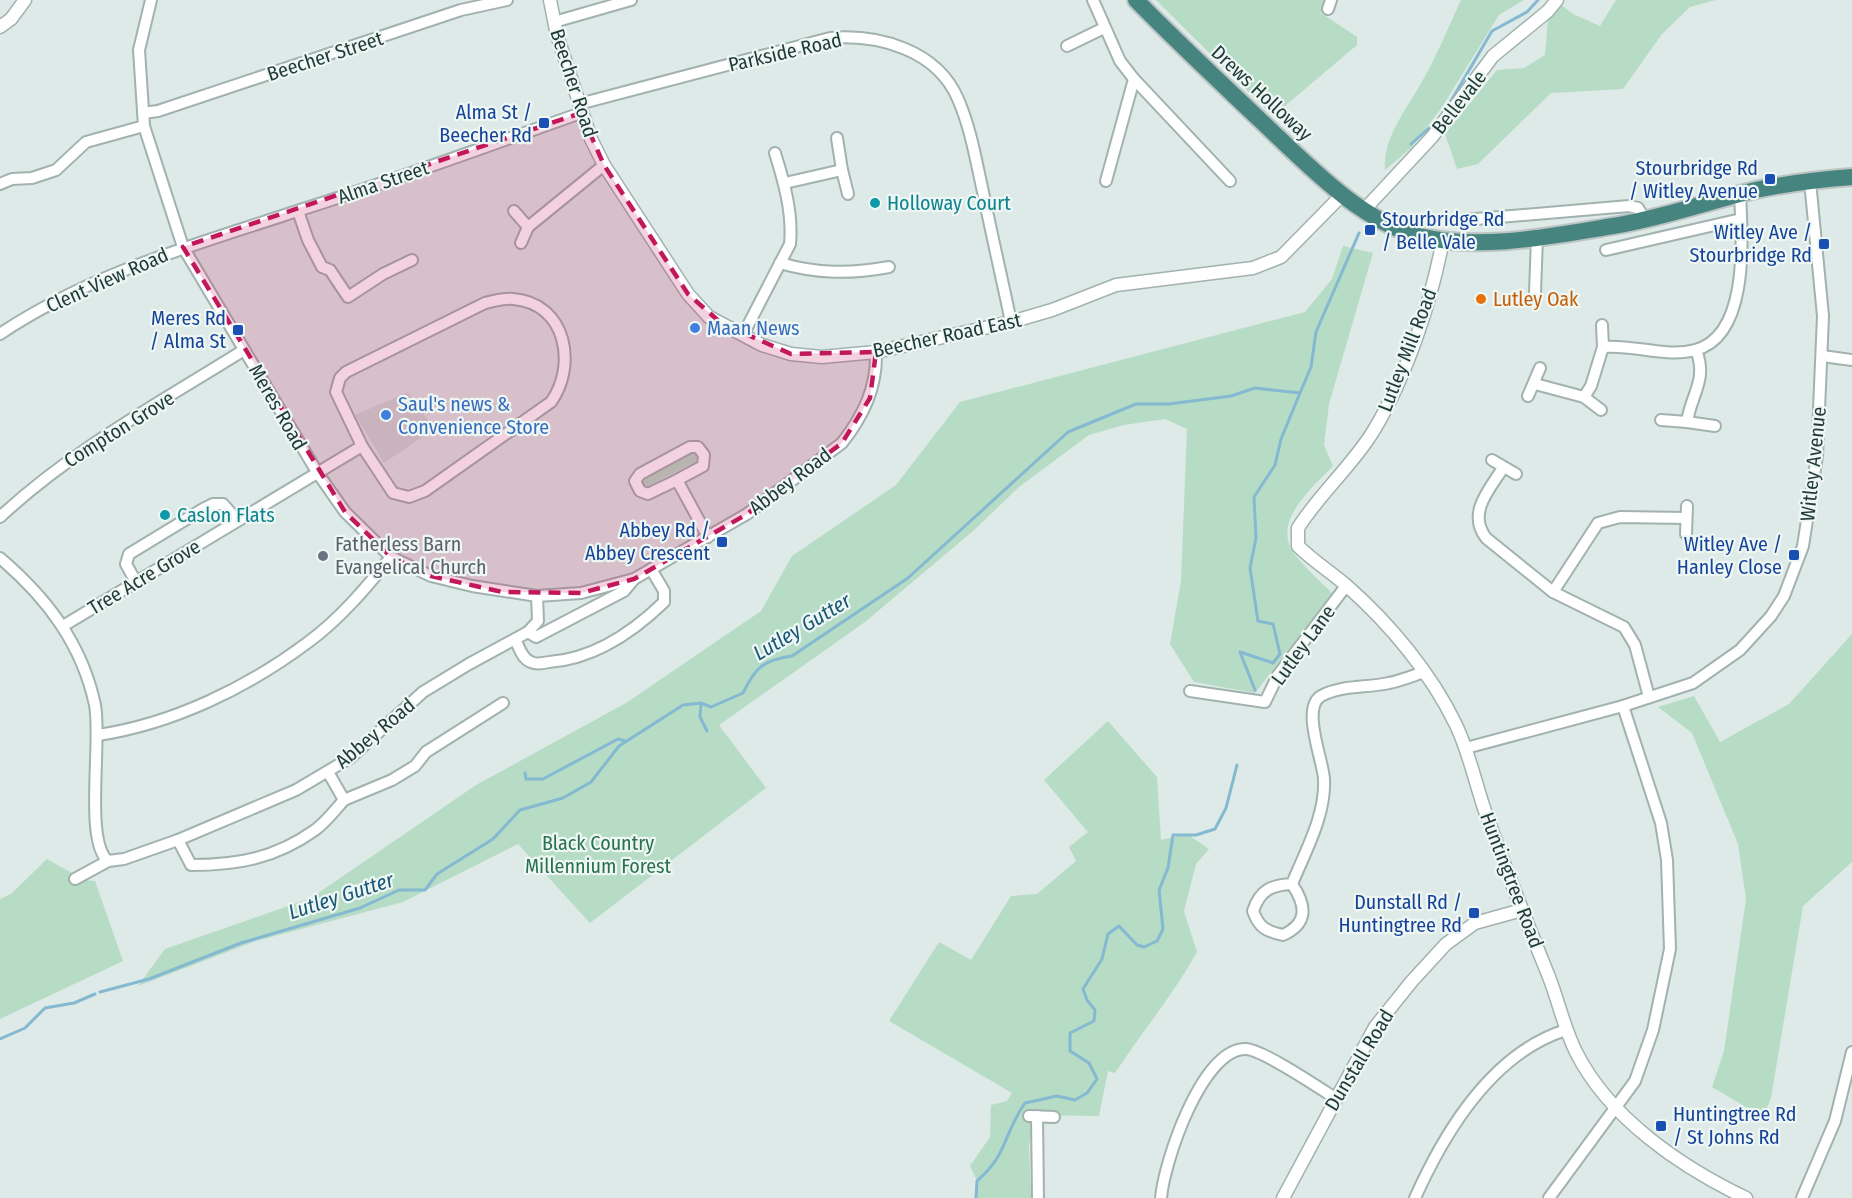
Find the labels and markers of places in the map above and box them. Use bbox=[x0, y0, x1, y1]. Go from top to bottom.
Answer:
place label: Alma St / Beecher Rd bbox=[439, 100, 532, 147]
marker: Alma St / Beecher Rd bbox=[537, 116, 551, 130]
place label: Stourbridge Rd / Witley Avenue bbox=[1629, 156, 1758, 203]
marker: Stourbridge Rd / Witley Avenue bbox=[1763, 172, 1777, 186]
place label: Holloway Court bbox=[887, 191, 1011, 215]
marker: Holloway Court bbox=[868, 196, 882, 210]
place label: Stourbridge Rd / Belle Vale bbox=[1382, 207, 1504, 254]
place label: Witley Ave / Stourbridge Rd bbox=[1690, 220, 1812, 267]
marker: Stourbridge Rd / Belle Vale bbox=[1363, 223, 1377, 237]
marker: Witley Ave / Stourbridge Rd bbox=[1817, 237, 1831, 251]
place label: Lutley Oak bbox=[1493, 287, 1579, 311]
marker: Lutley Oak bbox=[1474, 292, 1488, 306]
place label: Meres Rd / Alma St bbox=[150, 306, 226, 353]
place label: Maan News bbox=[707, 316, 800, 340]
marker: Maan News bbox=[688, 321, 702, 335]
marker: Meres Rd / Alma St bbox=[231, 323, 245, 337]
place label: Saul's news & Convenience Store bbox=[398, 392, 549, 439]
marker: Saul's news & Convenience Store bbox=[379, 408, 393, 422]
place label: Caslon Flats bbox=[177, 503, 275, 527]
marker: Caslon Flats bbox=[158, 508, 172, 522]
place label: Abbey Rd / Abbey Crescent bbox=[585, 518, 710, 565]
place label: Fatherless Barn Evangelical Church bbox=[335, 532, 487, 579]
place label: Witley Ave / Hanley Close bbox=[1677, 532, 1782, 579]
marker: Abbey Rd / Abbey Crescent bbox=[715, 535, 729, 549]
marker: Witley Ave / Hanley Close bbox=[1787, 548, 1801, 562]
marker: Fatherless Barn Evangelical Church bbox=[316, 549, 330, 563]
place label: Dunstall Rd / Huntingtree Rd bbox=[1339, 890, 1462, 937]
marker: Dunstall Rd / Huntingtree Rd bbox=[1467, 906, 1481, 920]
place label: Huntingtree Rd / St Johns Rd bbox=[1673, 1102, 1796, 1149]
marker: Huntingtree Rd / St Johns Rd bbox=[1654, 1119, 1668, 1133]

